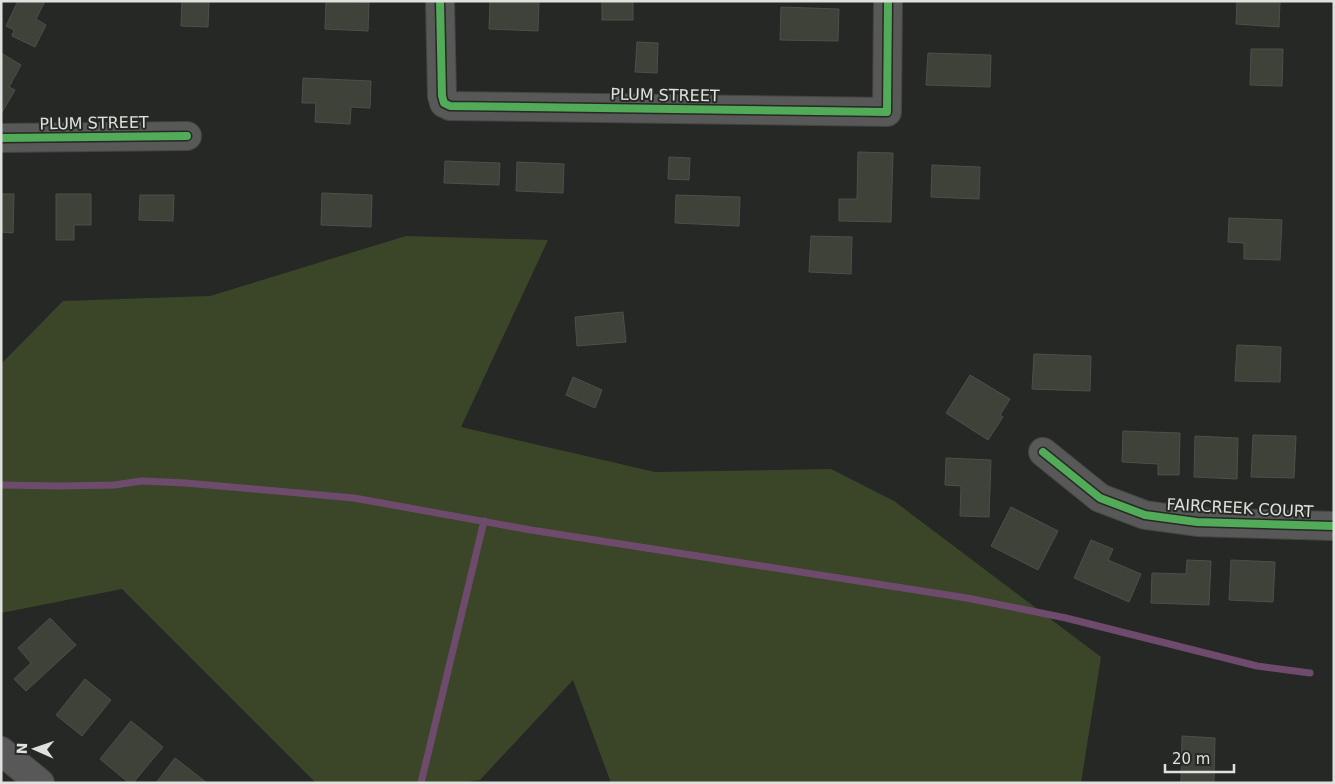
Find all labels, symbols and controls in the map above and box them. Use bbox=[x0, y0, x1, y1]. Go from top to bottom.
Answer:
street label: PLUM STREET bbox=[610, 85, 720, 105]
street label: PLUM STREET bbox=[39, 113, 149, 133]
street label: FAIRCREEK COURT bbox=[1166, 495, 1314, 521]
north arrow bbox=[10, 724, 60, 774]
text: N bbox=[14, 742, 30, 755]
scale bar bbox=[1165, 742, 1234, 774]
text: 20 m bbox=[1172, 750, 1210, 768]

